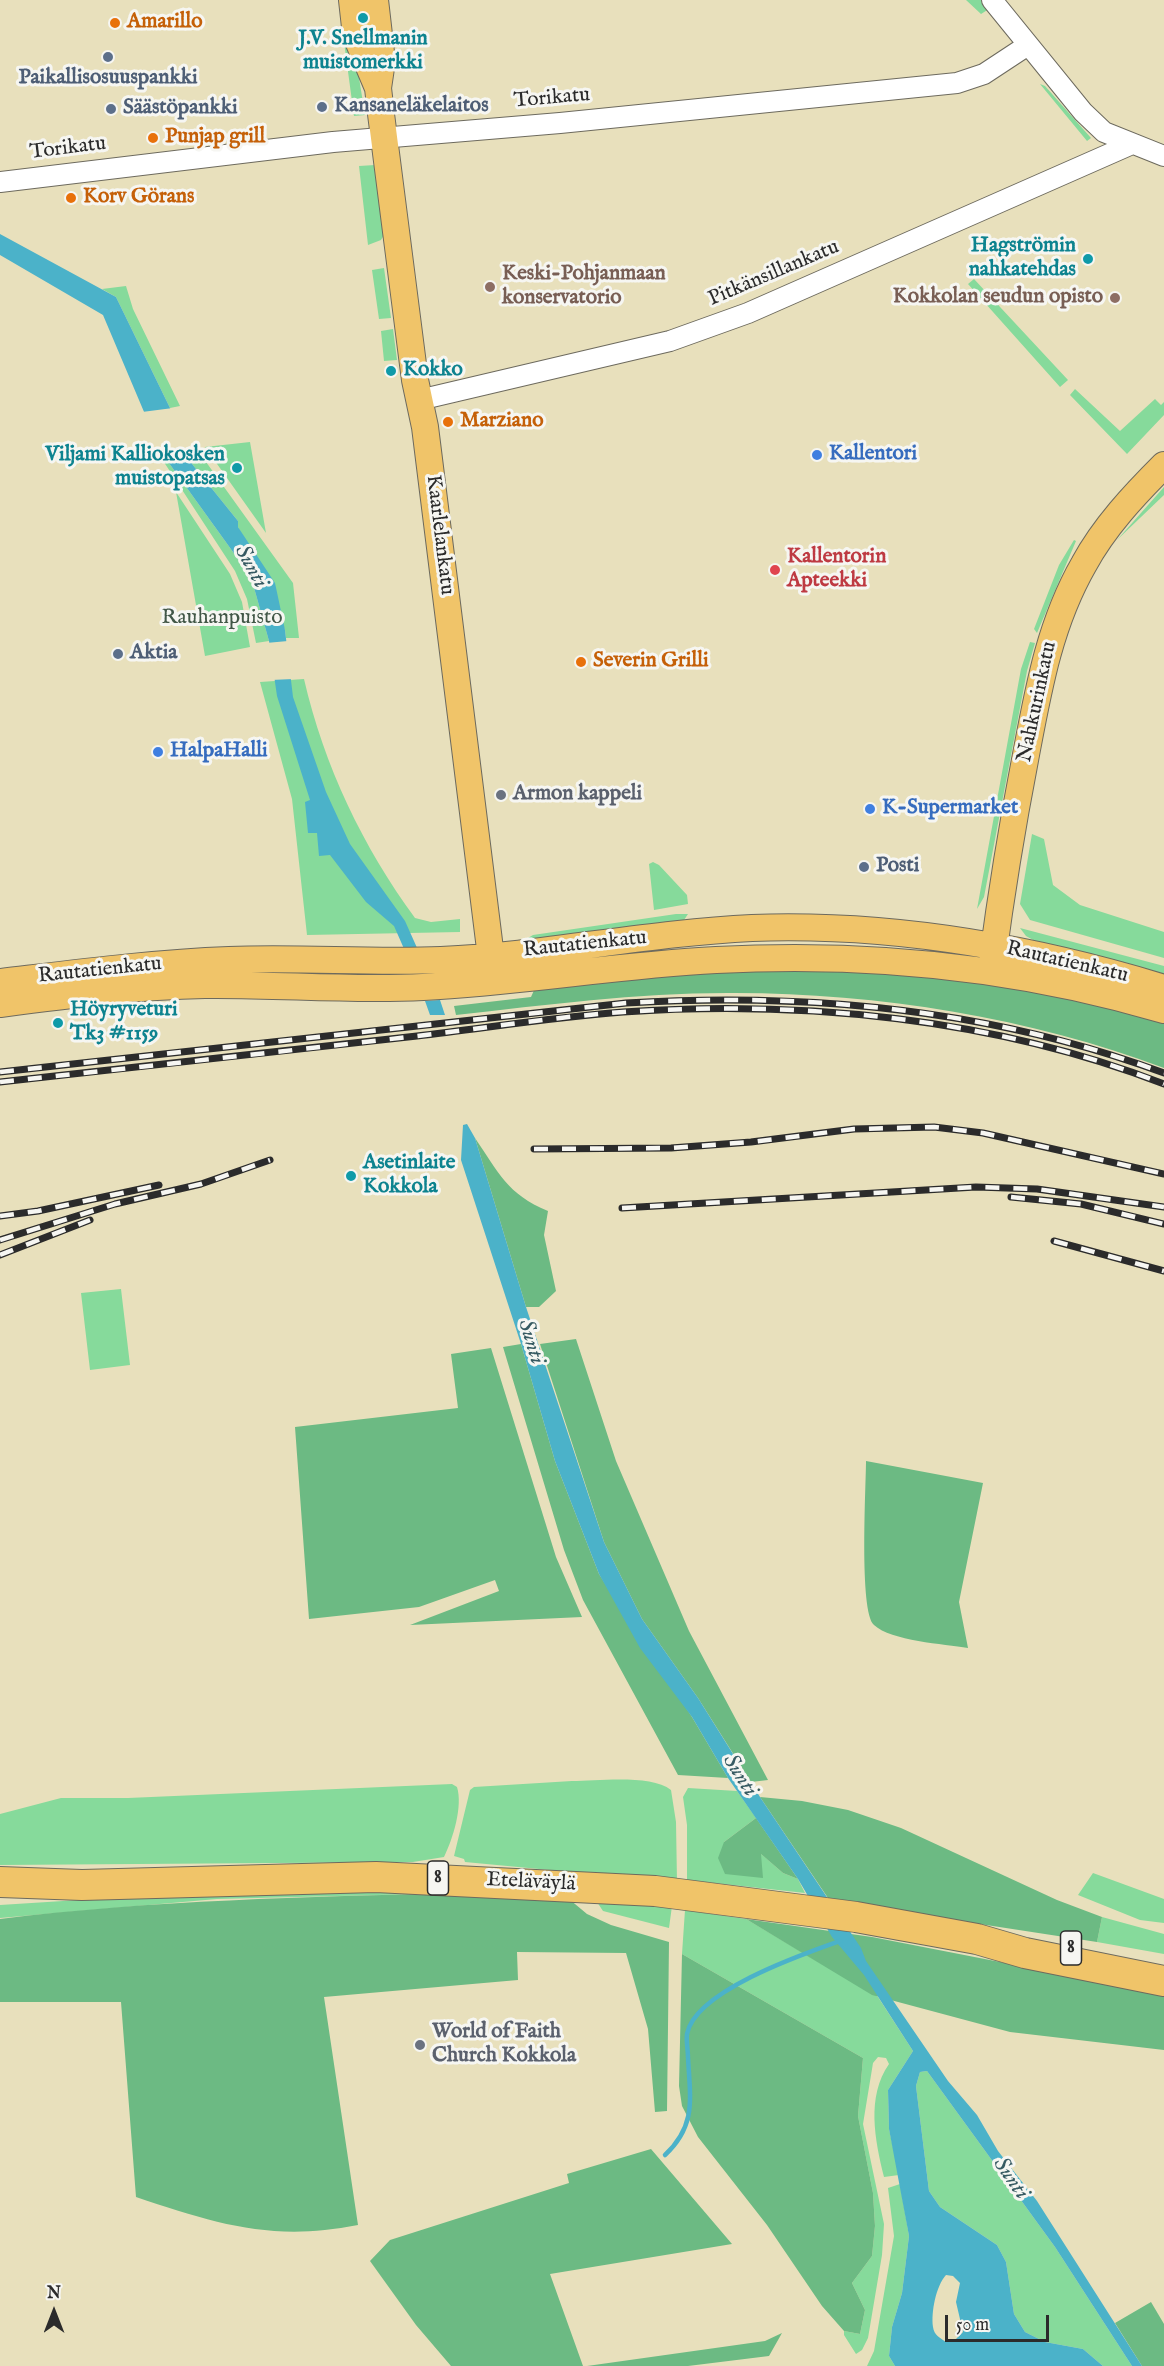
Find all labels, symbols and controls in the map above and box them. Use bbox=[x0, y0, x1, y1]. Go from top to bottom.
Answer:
place label: Amarillo bbox=[127, 10, 203, 36]
marker: J.V. Snellmanin muistomerkki bbox=[356, 11, 370, 25]
marker: Amarillo bbox=[108, 16, 122, 30]
place label: J.V. Snellmanin muistomerkki bbox=[298, 27, 428, 77]
marker: Paikallisosuuspankki bbox=[101, 50, 115, 64]
place label: Paikallisosuuspankki bbox=[18, 66, 198, 92]
street label: Torikatu bbox=[513, 83, 591, 115]
place label: Kansaneläkelaitos bbox=[334, 94, 489, 120]
place label: Säästöpankki bbox=[123, 96, 238, 122]
marker: Kansaneläkelaitos bbox=[315, 100, 329, 114]
marker: Säästöpankki bbox=[104, 102, 118, 116]
place label: Punjap grill bbox=[165, 125, 265, 151]
marker: Punjap grill bbox=[146, 131, 160, 145]
street label: Torikatu bbox=[29, 132, 107, 166]
place label: Korv Görans bbox=[83, 185, 194, 211]
marker: Korv Görans bbox=[64, 191, 78, 205]
place label: Hagströmin nahkatehdas bbox=[969, 234, 1076, 284]
street label: Pitkänsillankatu bbox=[705, 235, 843, 313]
marker: Hagströmin nahkatehdas bbox=[1081, 252, 1095, 266]
place label: Keski-Pohjanmaan konservatorio bbox=[502, 262, 666, 312]
marker: Keski-Pohjanmaan konservatorio bbox=[483, 280, 497, 294]
place label: Kokkolan seudun opisto bbox=[893, 285, 1103, 311]
marker: Kokkolan seudun opisto bbox=[1108, 291, 1122, 305]
place label: Kokko bbox=[403, 358, 463, 384]
marker: Kokko bbox=[384, 364, 398, 378]
place label: Marziano bbox=[460, 409, 543, 435]
marker: Marziano bbox=[441, 415, 455, 429]
place label: Kallentori bbox=[829, 442, 917, 468]
place label: Viljami Kalliokosken muistopatsas bbox=[45, 443, 225, 493]
marker: Kallentori bbox=[810, 448, 824, 462]
marker: Viljami Kalliokosken muistopatsas bbox=[230, 461, 244, 475]
street label: Kaarlelankatu bbox=[419, 474, 459, 596]
water label: Sunti bbox=[227, 541, 273, 593]
place label: Kallentorin Apteekki bbox=[787, 545, 886, 595]
marker: Kallentorin Apteekki bbox=[768, 563, 782, 577]
park label: Rauhanpuisto bbox=[162, 606, 282, 632]
street label: Nahkurinkatu bbox=[1013, 639, 1063, 765]
place label: Aktia bbox=[130, 641, 177, 667]
marker: Aktia bbox=[111, 647, 125, 661]
place label: Severin Grilli bbox=[593, 649, 709, 675]
marker: Severin Grilli bbox=[574, 655, 588, 669]
place label: HalpaHalli bbox=[170, 739, 268, 765]
marker: HalpaHalli bbox=[151, 745, 165, 759]
place label: Armon kappeli bbox=[513, 782, 642, 808]
marker: Armon kappeli bbox=[494, 788, 508, 802]
place label: K-Supermarket bbox=[882, 796, 1018, 822]
marker: K-Supermarket bbox=[863, 802, 877, 816]
place label: Posti bbox=[876, 854, 919, 880]
marker: Posti bbox=[857, 860, 871, 874]
street label: Rautatienkatu bbox=[522, 926, 648, 964]
street label: Rautatienkatu bbox=[1004, 937, 1130, 989]
street label: Rautatienkatu bbox=[37, 952, 163, 990]
place label: Höyryveturi Tk3 #1159 bbox=[70, 998, 178, 1048]
marker: Höyryveturi Tk3 #1159 bbox=[51, 1016, 65, 1030]
place label: Asetinlaite Kokkola bbox=[363, 1151, 455, 1201]
marker: Asetinlaite Kokkola bbox=[344, 1169, 358, 1183]
water label: Sunti bbox=[511, 1317, 549, 1367]
water label: Sunti bbox=[716, 1750, 762, 1802]
road number: 8 bbox=[428, 1861, 448, 1895]
street label: Eteläväylä bbox=[486, 1868, 576, 1898]
road number: 8 bbox=[1060, 1931, 1082, 1965]
place label: World of Faith Church Kokkola bbox=[432, 2020, 576, 2070]
marker: World of Faith Church Kokkola bbox=[413, 2038, 427, 2052]
water label: Sunti bbox=[986, 2153, 1034, 2205]
north arrow bbox=[24, 2282, 84, 2342]
text: N bbox=[47, 2284, 61, 2304]
scale bar bbox=[948, 2303, 1052, 2341]
text: 50 m bbox=[956, 2314, 989, 2337]

